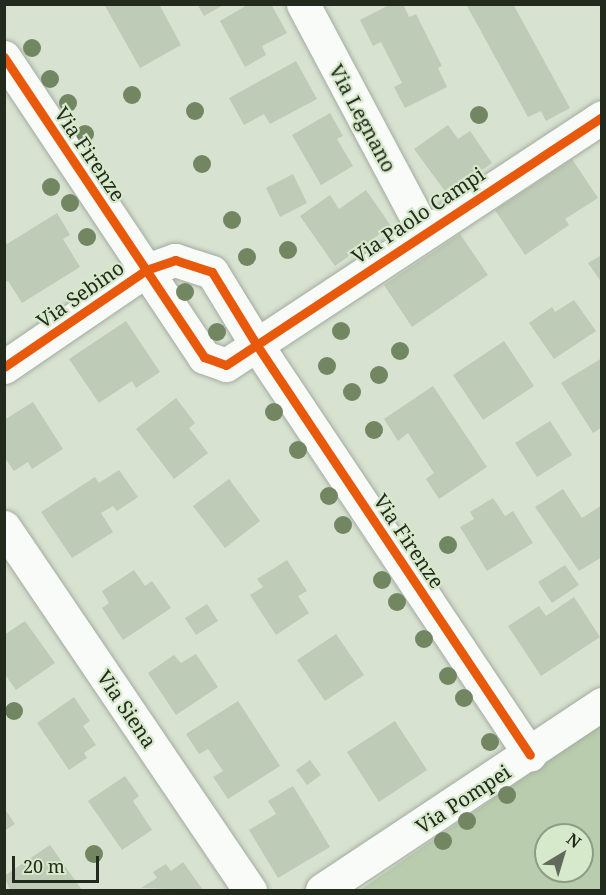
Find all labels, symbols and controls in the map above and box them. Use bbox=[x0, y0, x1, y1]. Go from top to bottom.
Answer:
street label: Via Legnano bbox=[324, 60, 402, 176]
street label: Via Firenze bbox=[50, 102, 130, 206]
street label: Via Paolo Campi bbox=[347, 162, 489, 268]
street label: Via Sebino bbox=[32, 255, 128, 333]
street label: Via Firenze bbox=[369, 489, 449, 593]
street label: Via Siena bbox=[92, 666, 162, 752]
street label: Via Pompei bbox=[411, 759, 515, 839]
north arrow bbox=[534, 823, 594, 883]
text: N bbox=[562, 828, 586, 853]
scale bar bbox=[15, 844, 102, 882]
text: 20 m bbox=[23, 854, 65, 878]

